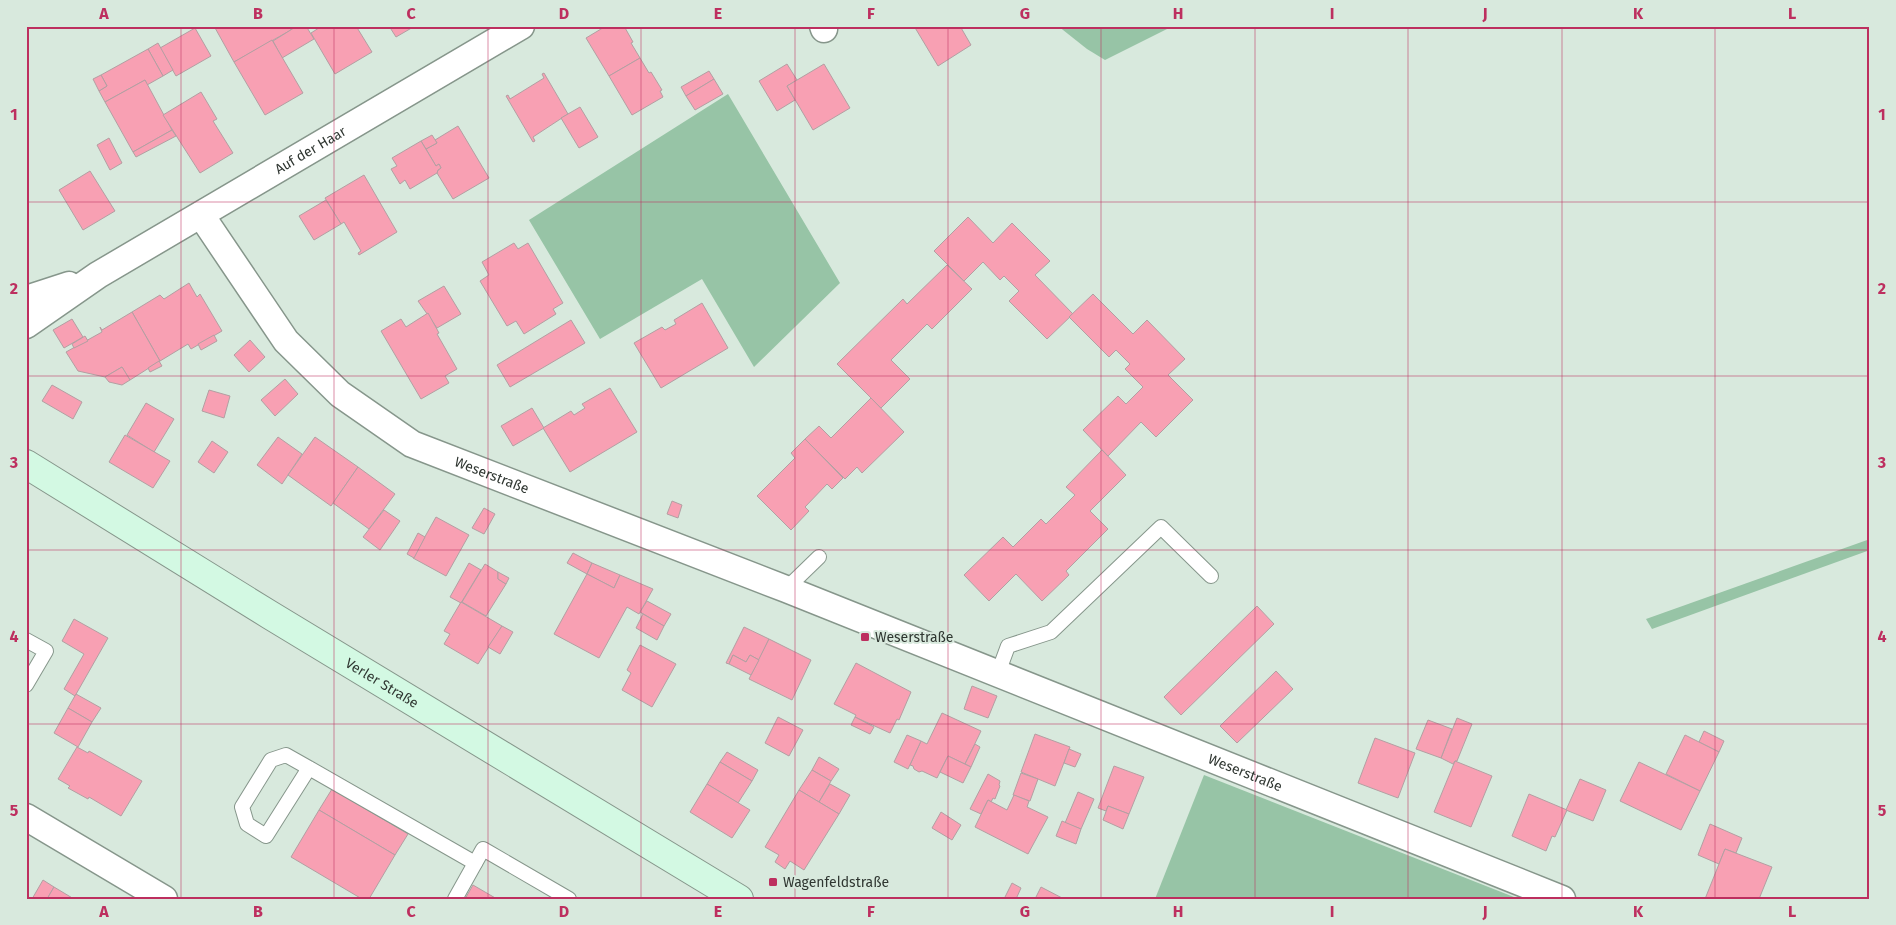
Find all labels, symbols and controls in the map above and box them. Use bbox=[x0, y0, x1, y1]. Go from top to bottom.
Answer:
text: A bbox=[98, 4, 109, 23]
text: B bbox=[253, 4, 263, 23]
text: C bbox=[406, 4, 416, 23]
text: D bbox=[559, 4, 569, 23]
text: E bbox=[714, 4, 722, 23]
text: F bbox=[867, 4, 875, 23]
text: G bbox=[1020, 4, 1030, 23]
text: H bbox=[1173, 4, 1183, 23]
text: I bbox=[1330, 4, 1334, 23]
text: J bbox=[1481, 4, 1488, 23]
text: K bbox=[1633, 4, 1644, 23]
text: L bbox=[1788, 4, 1796, 23]
text: 1 bbox=[10, 105, 18, 124]
text: 1 bbox=[1878, 105, 1886, 124]
street label: Auf der Haar bbox=[272, 122, 350, 178]
text: 2 bbox=[10, 279, 18, 298]
text: 2 bbox=[1878, 279, 1886, 298]
text: 3 bbox=[9, 453, 18, 472]
street label: Weserstraße bbox=[452, 453, 532, 497]
text: 3 bbox=[1877, 453, 1886, 472]
text: 4 bbox=[9, 627, 19, 646]
text: 4 bbox=[1877, 627, 1887, 646]
place label: Weserstraße bbox=[875, 629, 953, 646]
marker: Weserstraße bbox=[859, 631, 871, 643]
street label: Verler Straße bbox=[342, 654, 422, 712]
street label: Weserstraße bbox=[1206, 750, 1285, 795]
text: 5 bbox=[10, 801, 19, 820]
text: 5 bbox=[1878, 801, 1887, 820]
place label: Wagenfeldstraße bbox=[783, 874, 889, 891]
marker: Wagenfeldstraße bbox=[767, 876, 779, 888]
text: A bbox=[98, 902, 109, 921]
text: B bbox=[253, 902, 263, 921]
text: C bbox=[406, 902, 416, 921]
text: D bbox=[559, 902, 569, 921]
text: E bbox=[714, 902, 722, 921]
text: F bbox=[867, 902, 875, 921]
text: G bbox=[1020, 902, 1030, 921]
text: H bbox=[1173, 902, 1183, 921]
text: I bbox=[1330, 902, 1334, 921]
text: J bbox=[1481, 902, 1488, 921]
text: K bbox=[1633, 902, 1644, 921]
text: L bbox=[1788, 902, 1796, 921]

